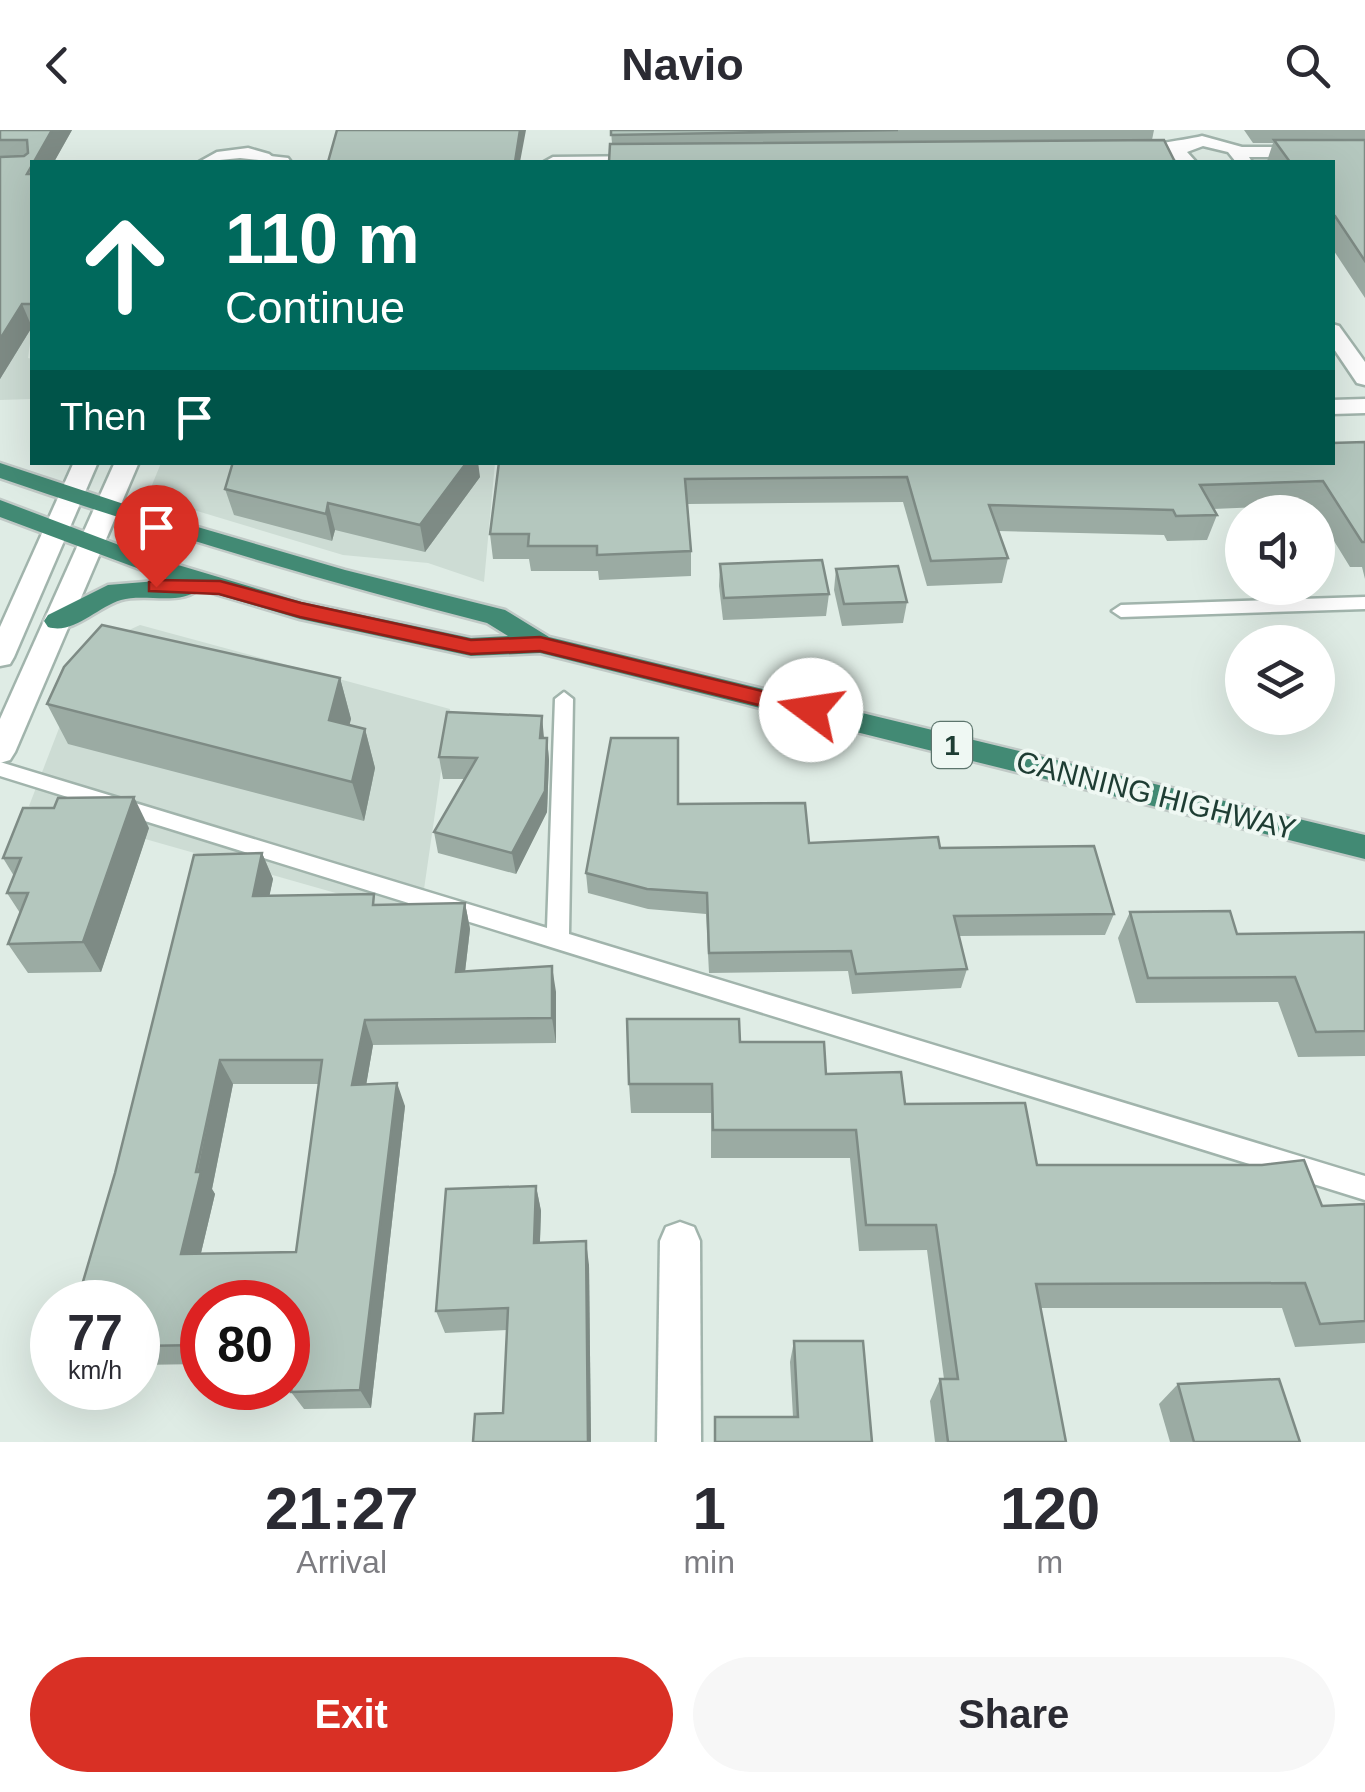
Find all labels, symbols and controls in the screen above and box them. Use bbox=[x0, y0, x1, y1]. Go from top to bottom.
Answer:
icon: back bbox=[30, 38, 85, 93]
icon: search bbox=[1280, 38, 1335, 93]
text: Navio bbox=[621, 39, 744, 90]
icon: ahead bbox=[60, 200, 190, 330]
text: 110 m bbox=[225, 200, 420, 278]
text: Continue bbox=[225, 282, 405, 333]
icon: arrive bbox=[167, 390, 222, 445]
text: Then bbox=[60, 396, 147, 438]
pin bbox=[114, 485, 199, 588]
map controls bbox=[1225, 495, 1335, 735]
button: sound bbox=[1225, 495, 1335, 605]
icon: arrive bbox=[129, 500, 184, 555]
button: layers bbox=[1225, 625, 1335, 735]
position arrow bbox=[759, 658, 863, 762]
road number: 1 bbox=[932, 722, 972, 768]
street label: CANNING HIGHWAY bbox=[1013, 744, 1299, 846]
speed limit sign: 80 bbox=[180, 1280, 310, 1410]
text: 77 bbox=[67, 1305, 123, 1361]
text: km/h bbox=[68, 1356, 122, 1384]
text: 21:27 bbox=[265, 1475, 418, 1542]
text: 1 bbox=[692, 1475, 726, 1542]
text: 120 bbox=[1000, 1475, 1100, 1542]
text: Arrival bbox=[296, 1544, 387, 1580]
text: min bbox=[683, 1544, 735, 1580]
text: m bbox=[1037, 1544, 1063, 1580]
button: Exit bbox=[30, 1657, 673, 1772]
button: Share bbox=[693, 1657, 1335, 1772]

